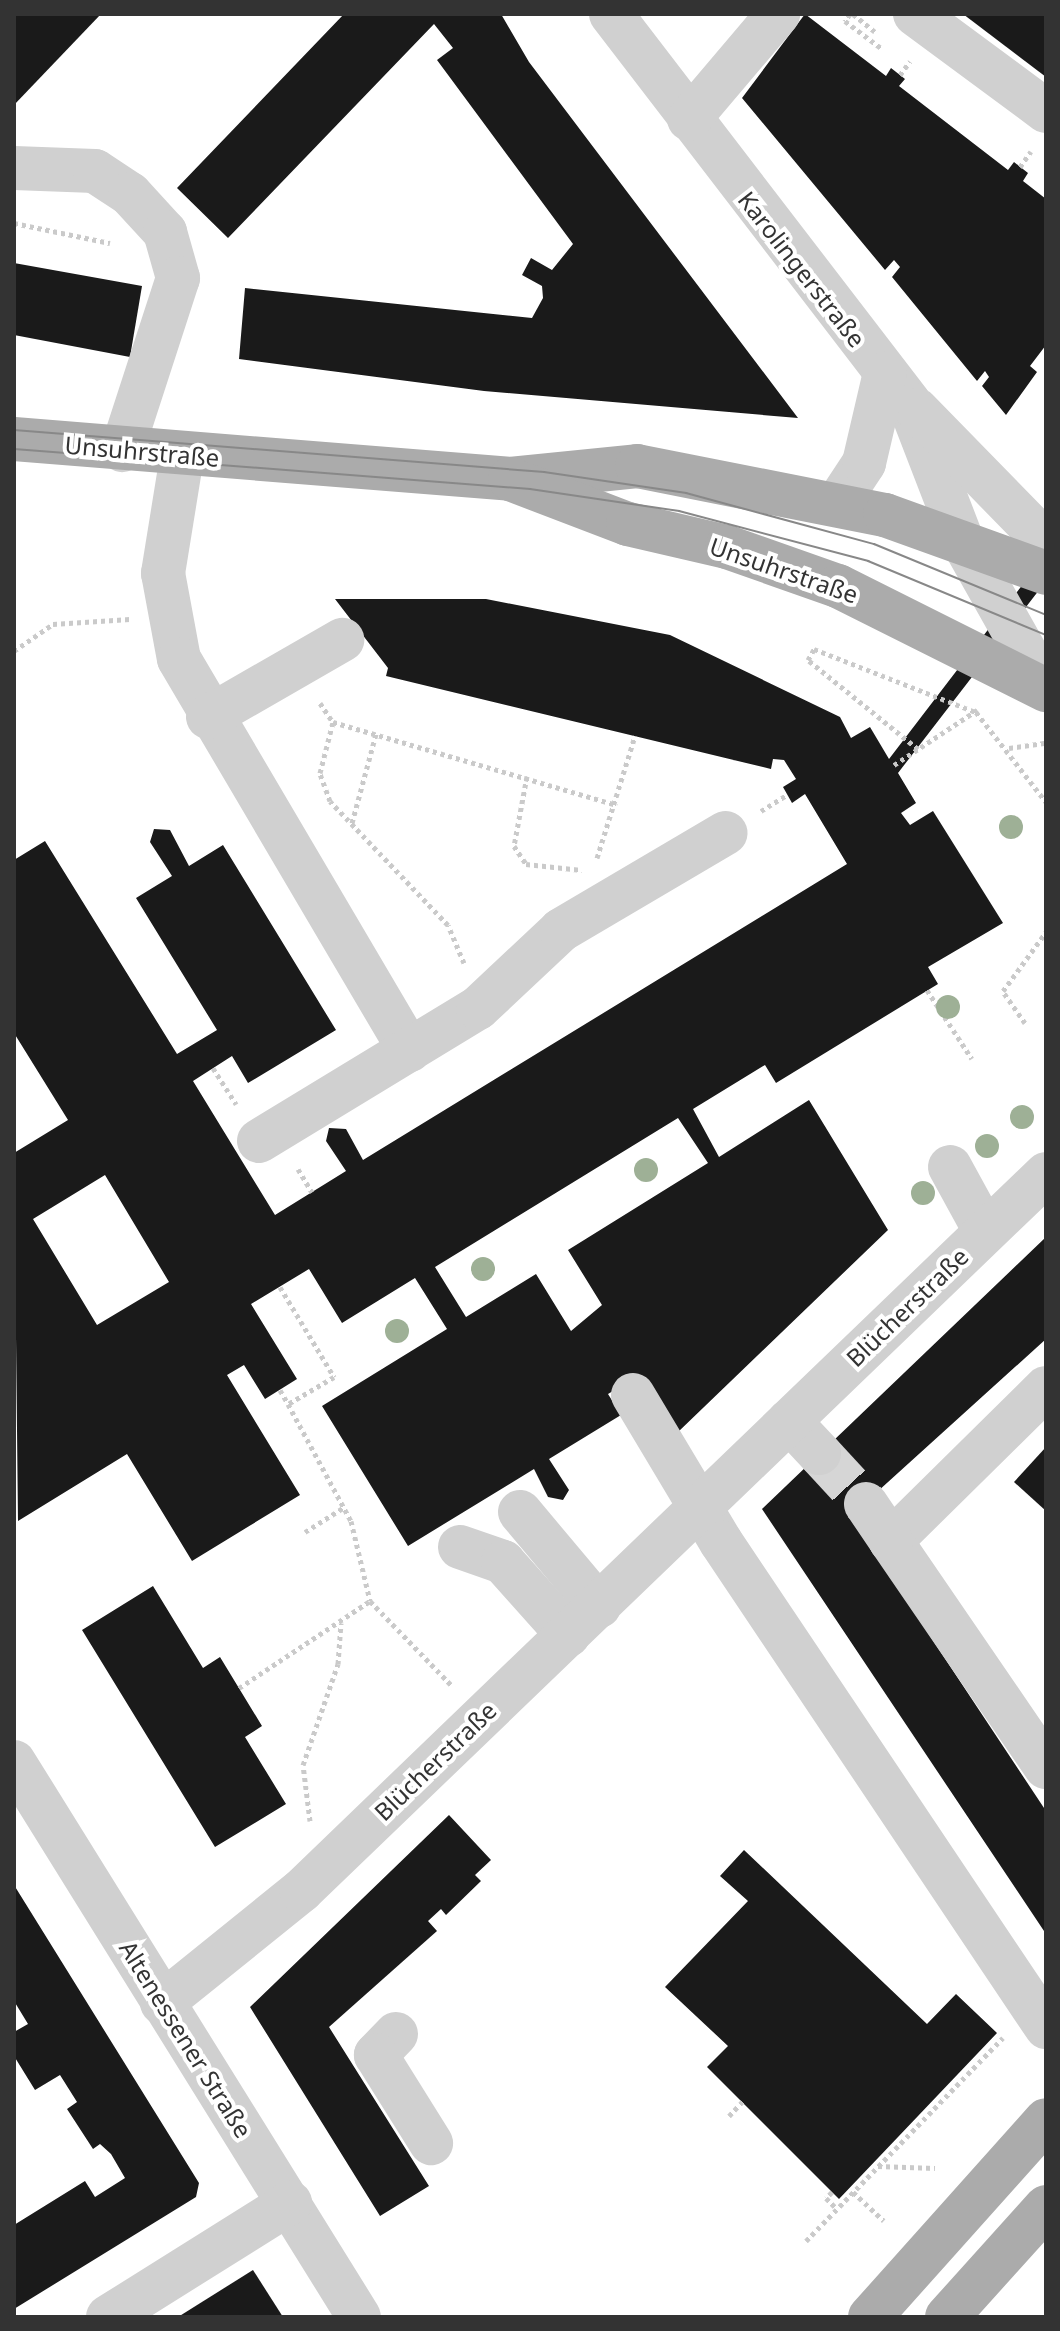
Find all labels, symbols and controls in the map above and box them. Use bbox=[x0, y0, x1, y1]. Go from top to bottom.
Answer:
street label: Karolingerstraße bbox=[732, 185, 872, 353]
street label: Unsuhrstraße bbox=[63, 430, 221, 472]
street label: Unsuhrstraße bbox=[706, 531, 862, 609]
street label: Blücherstraße bbox=[840, 1242, 974, 1372]
street label: Blücherstraße bbox=[368, 1696, 502, 1826]
street label: Altenessener Straße bbox=[114, 1935, 258, 2143]

